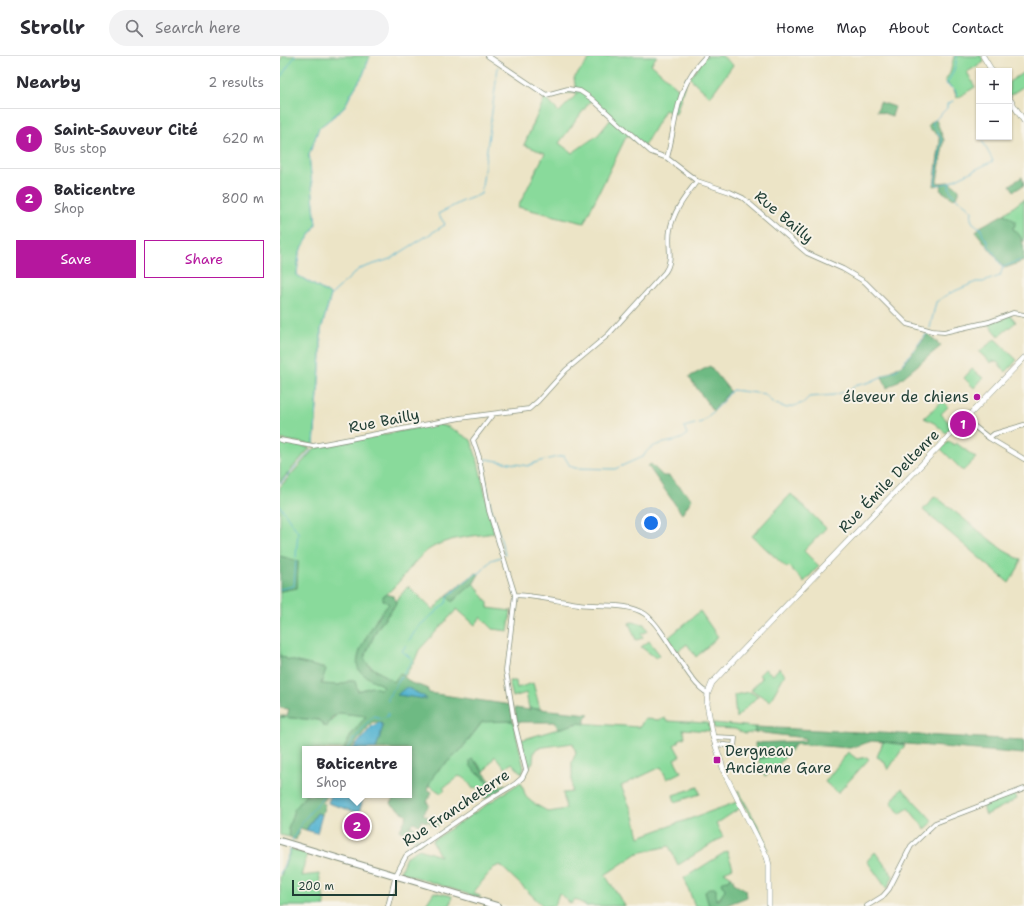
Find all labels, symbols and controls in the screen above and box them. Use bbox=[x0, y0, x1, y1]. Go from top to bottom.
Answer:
search box bbox=[109, 10, 389, 46]
text: Strollr bbox=[20, 15, 85, 40]
icon: search bbox=[123, 17, 145, 39]
text: Search here bbox=[155, 18, 241, 38]
text: Home bbox=[776, 19, 815, 37]
text: Map bbox=[837, 19, 867, 37]
text: About bbox=[889, 19, 930, 37]
text: Contact bbox=[952, 19, 1004, 37]
map controls bbox=[976, 68, 1012, 140]
button: + bbox=[976, 68, 1012, 104]
text: Nearby bbox=[16, 71, 81, 93]
text: 2 results bbox=[208, 74, 264, 91]
button: − bbox=[976, 104, 1012, 140]
text: Saint-Sauveur Cité bbox=[54, 120, 198, 140]
text: 1 bbox=[26, 130, 32, 147]
text: 620 m bbox=[222, 130, 264, 147]
text: Bus stop bbox=[54, 140, 106, 157]
text: Baticentre bbox=[54, 180, 136, 200]
street label: Rue Bailly bbox=[750, 186, 818, 248]
text: 2 bbox=[24, 190, 34, 207]
text: 800 m bbox=[221, 190, 264, 207]
text: Shop bbox=[54, 200, 84, 217]
button: Save bbox=[16, 240, 136, 278]
button: Share bbox=[144, 240, 264, 278]
place label: éleveur de chiens bbox=[843, 387, 969, 407]
marker: éleveur de chiens bbox=[972, 392, 982, 402]
street label: Rue Bailly bbox=[347, 404, 421, 438]
pin: 1 bbox=[950, 409, 976, 439]
street label: Rue Émile Deltenre bbox=[834, 424, 944, 537]
your location bbox=[641, 513, 661, 533]
place label: Dergneau Ancienne Gare bbox=[725, 741, 832, 778]
popup bbox=[302, 746, 412, 798]
text: Baticentre bbox=[316, 754, 398, 774]
marker: Dergneau Ancienne Gare bbox=[712, 755, 722, 765]
street label: Rue Francheterre bbox=[399, 765, 513, 851]
text: Shop bbox=[316, 774, 347, 791]
pin: 2 bbox=[344, 811, 370, 841]
scale bar bbox=[292, 878, 397, 897]
text: 200 m bbox=[298, 879, 334, 894]

